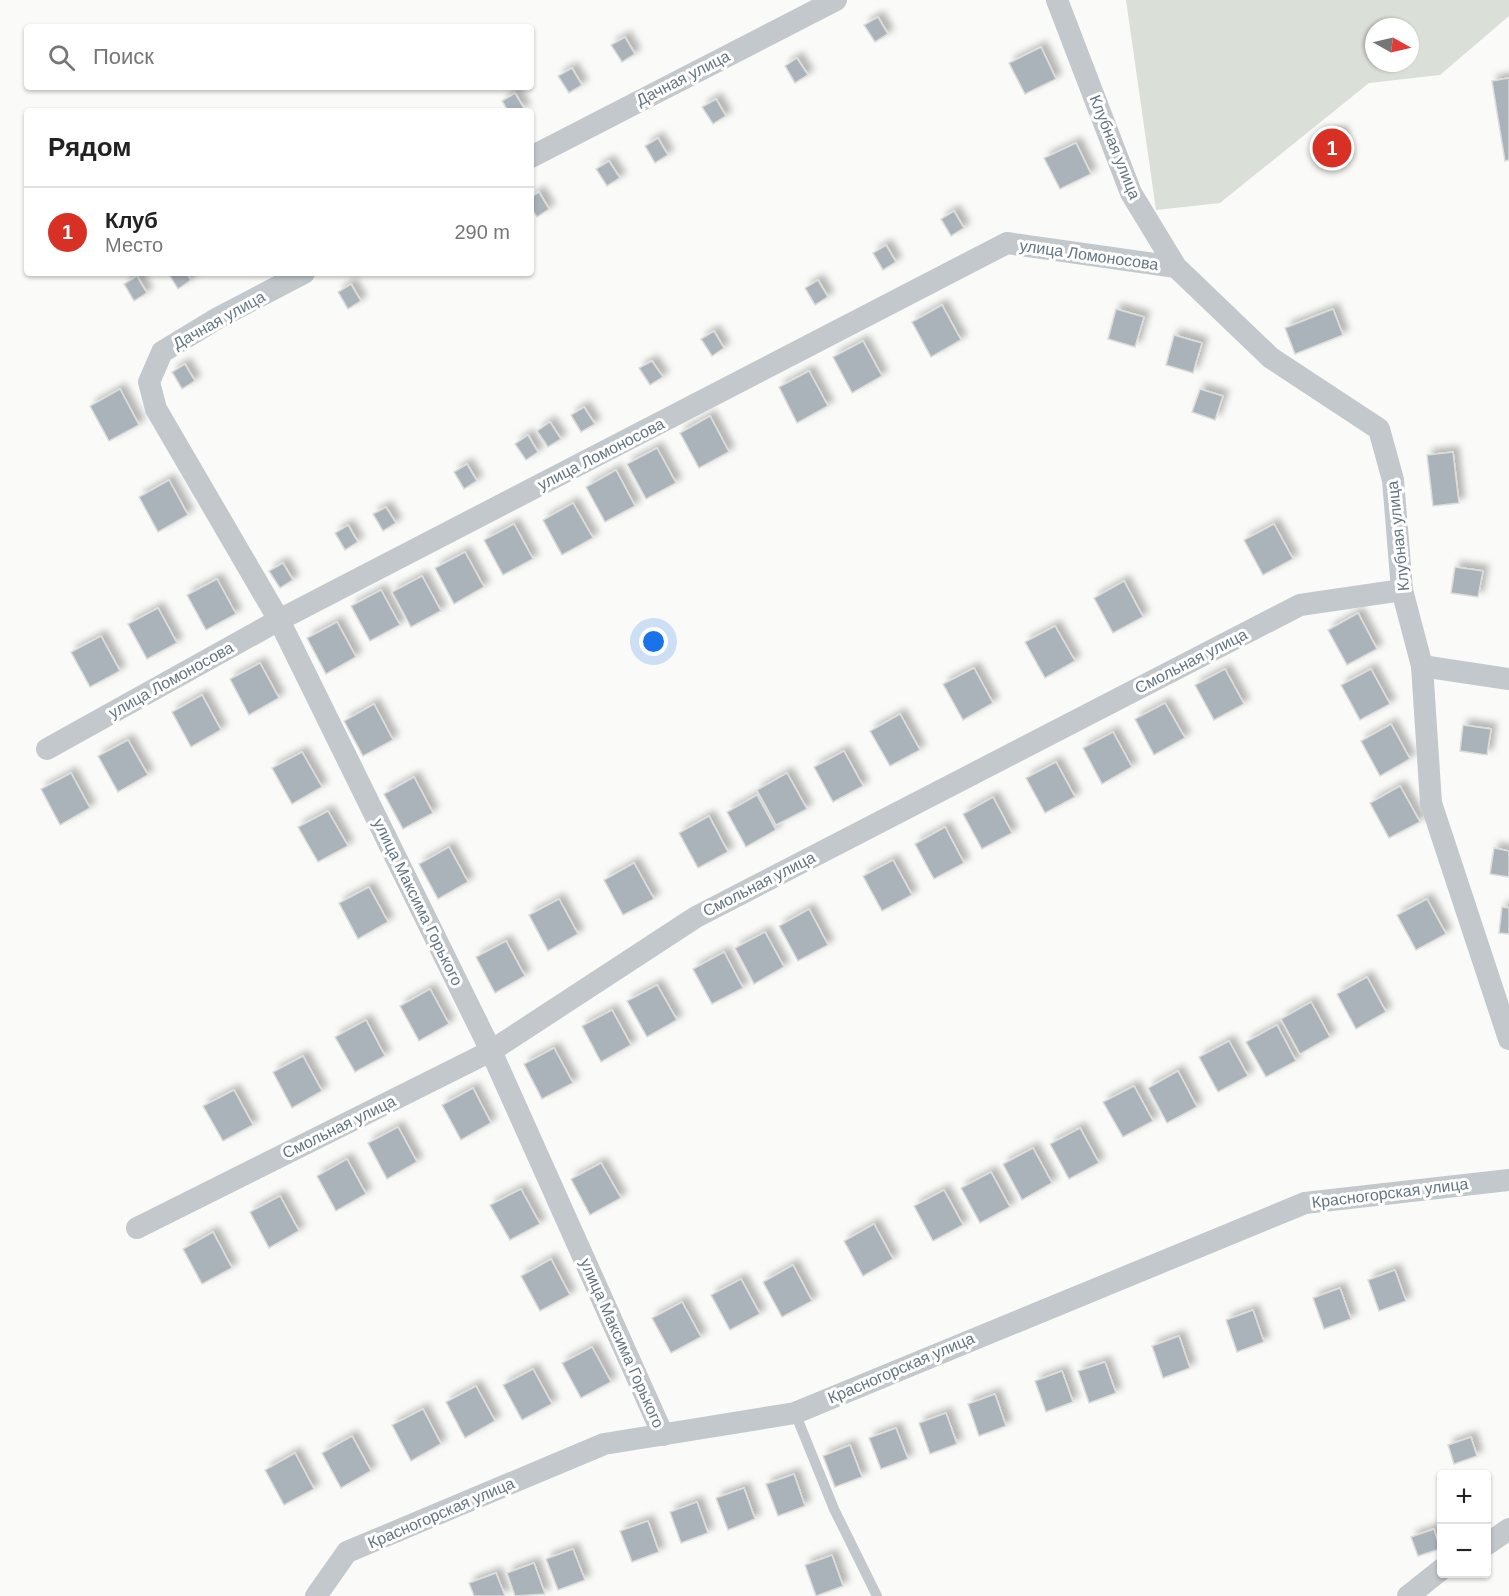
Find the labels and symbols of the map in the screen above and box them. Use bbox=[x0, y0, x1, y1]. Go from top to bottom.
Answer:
north arrow bbox=[1365, 18, 1419, 72]
street label: Дачная улица bbox=[633, 47, 733, 109]
street label: Клубная улица bbox=[1086, 92, 1144, 202]
pin: 1 bbox=[1312, 126, 1352, 170]
street label: улица Ломоносова bbox=[1019, 237, 1159, 273]
street label: Дачная улица bbox=[170, 288, 268, 352]
street label: улица Ломоносова bbox=[535, 415, 667, 493]
street label: Клубная улица bbox=[1384, 480, 1412, 592]
street label: Смольная улица bbox=[1132, 625, 1250, 697]
your location bbox=[639, 627, 668, 656]
street label: улица Ломоносова bbox=[106, 639, 236, 721]
street label: улица Максима Горького bbox=[370, 816, 466, 988]
street label: Смольная улица bbox=[700, 848, 818, 920]
street label: Смольная улица bbox=[280, 1092, 398, 1162]
street label: Красногорская улица bbox=[1311, 1175, 1469, 1211]
street label: улица Максима Горького bbox=[577, 1256, 667, 1430]
street label: Красногорская улица bbox=[825, 1329, 977, 1407]
street label: Красногорская улица bbox=[365, 1474, 517, 1552]

